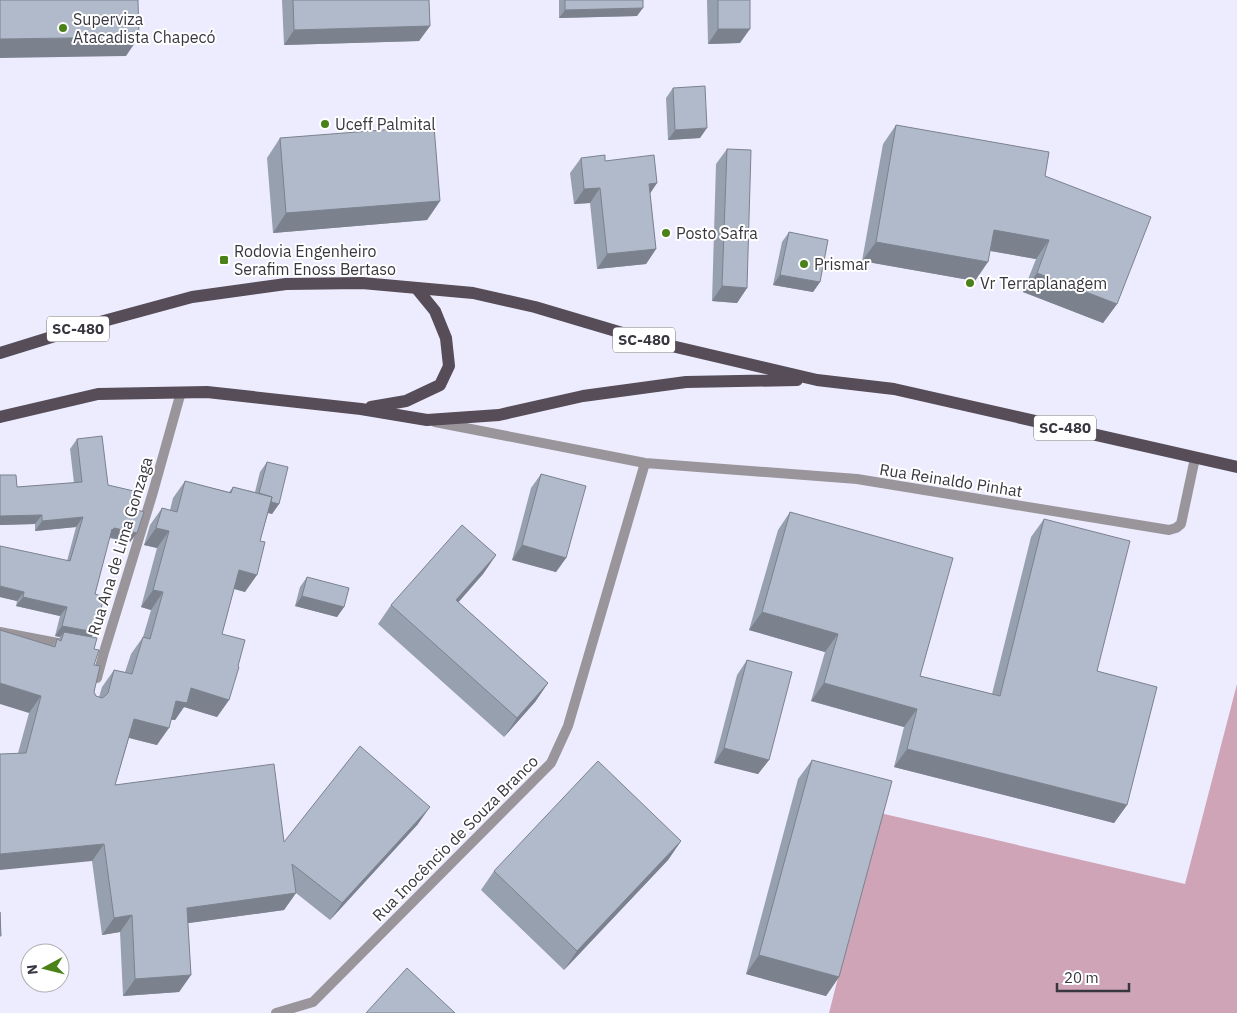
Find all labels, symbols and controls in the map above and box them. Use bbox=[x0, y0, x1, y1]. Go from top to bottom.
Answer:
place label: Superviza Atacadista Chapecó bbox=[73, 9, 215, 47]
marker: Superviza Atacadista Chapecó bbox=[57, 22, 69, 34]
place label: Uceff Palmital bbox=[335, 114, 436, 134]
marker: Uceff Palmital bbox=[319, 118, 331, 130]
place label: Posto Safra bbox=[676, 223, 758, 243]
marker: Posto Safra bbox=[660, 227, 672, 239]
place label: Rodovia Engenheiro Serafim Enoss Bertaso bbox=[234, 241, 396, 279]
marker: Rodovia Engenheiro Serafim Enoss Bertaso bbox=[218, 254, 230, 266]
place label: Prismar bbox=[814, 254, 870, 274]
marker: Prismar bbox=[798, 258, 810, 270]
place label: Vr Terraplanagem bbox=[980, 273, 1107, 293]
marker: Vr Terraplanagem bbox=[964, 277, 976, 289]
road number: SC-480 bbox=[47, 316, 109, 342]
road number: SC-480 bbox=[613, 328, 675, 352]
road number: SC-480 bbox=[1034, 416, 1096, 440]
street label: Rua Ana de Lima Gonzaga bbox=[83, 454, 157, 638]
street label: Rua Reinaldo Pinhat bbox=[878, 459, 1024, 501]
street label: Rua Inocêncio de Souza Branco bbox=[368, 751, 542, 925]
north arrow bbox=[20, 943, 70, 993]
scale bar bbox=[1057, 960, 1130, 992]
text: N bbox=[23, 963, 42, 976]
text: 20 m bbox=[1064, 968, 1099, 987]

